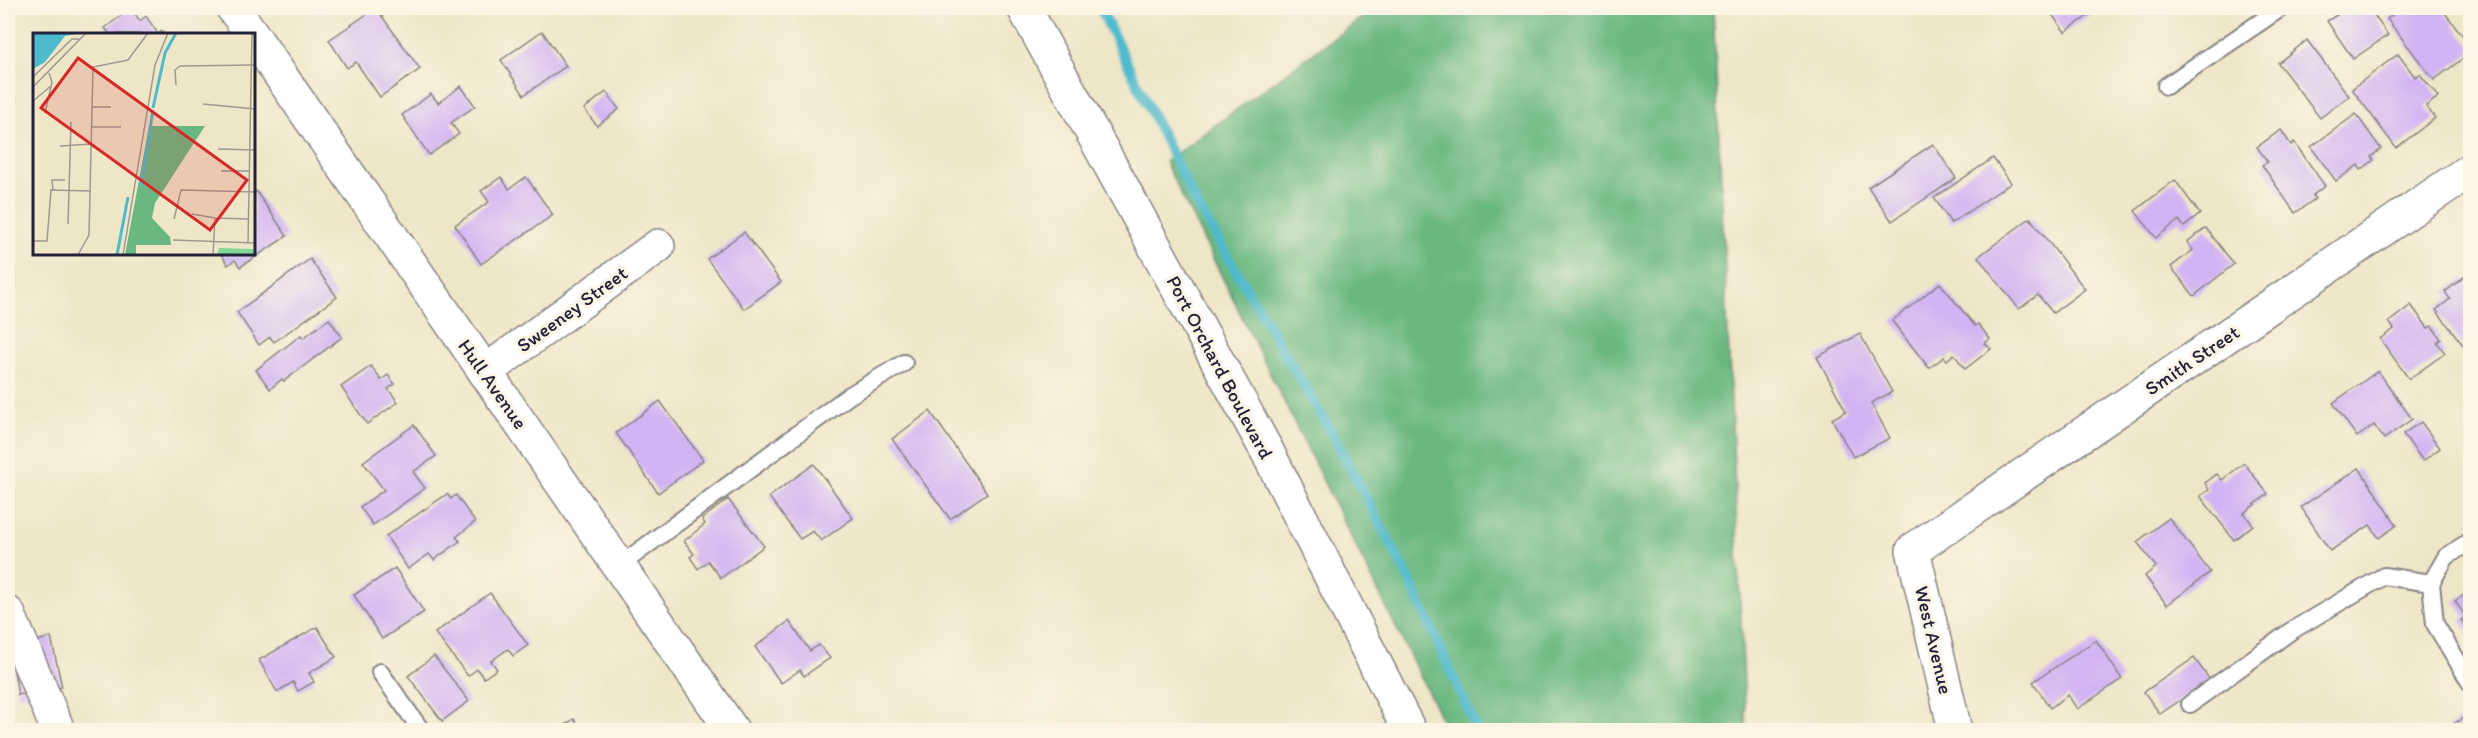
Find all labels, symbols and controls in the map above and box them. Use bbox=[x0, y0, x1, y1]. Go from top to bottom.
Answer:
inset map bbox=[33, 33, 255, 255]
street label: Sweeney Street bbox=[512, 261, 632, 357]
street label: Port Orchard Boulevard bbox=[1162, 271, 1279, 463]
street label: Smith Street bbox=[2140, 320, 2244, 400]
street label: Hull Avenue bbox=[453, 334, 533, 434]
street label: West Avenue bbox=[1910, 584, 1958, 696]

